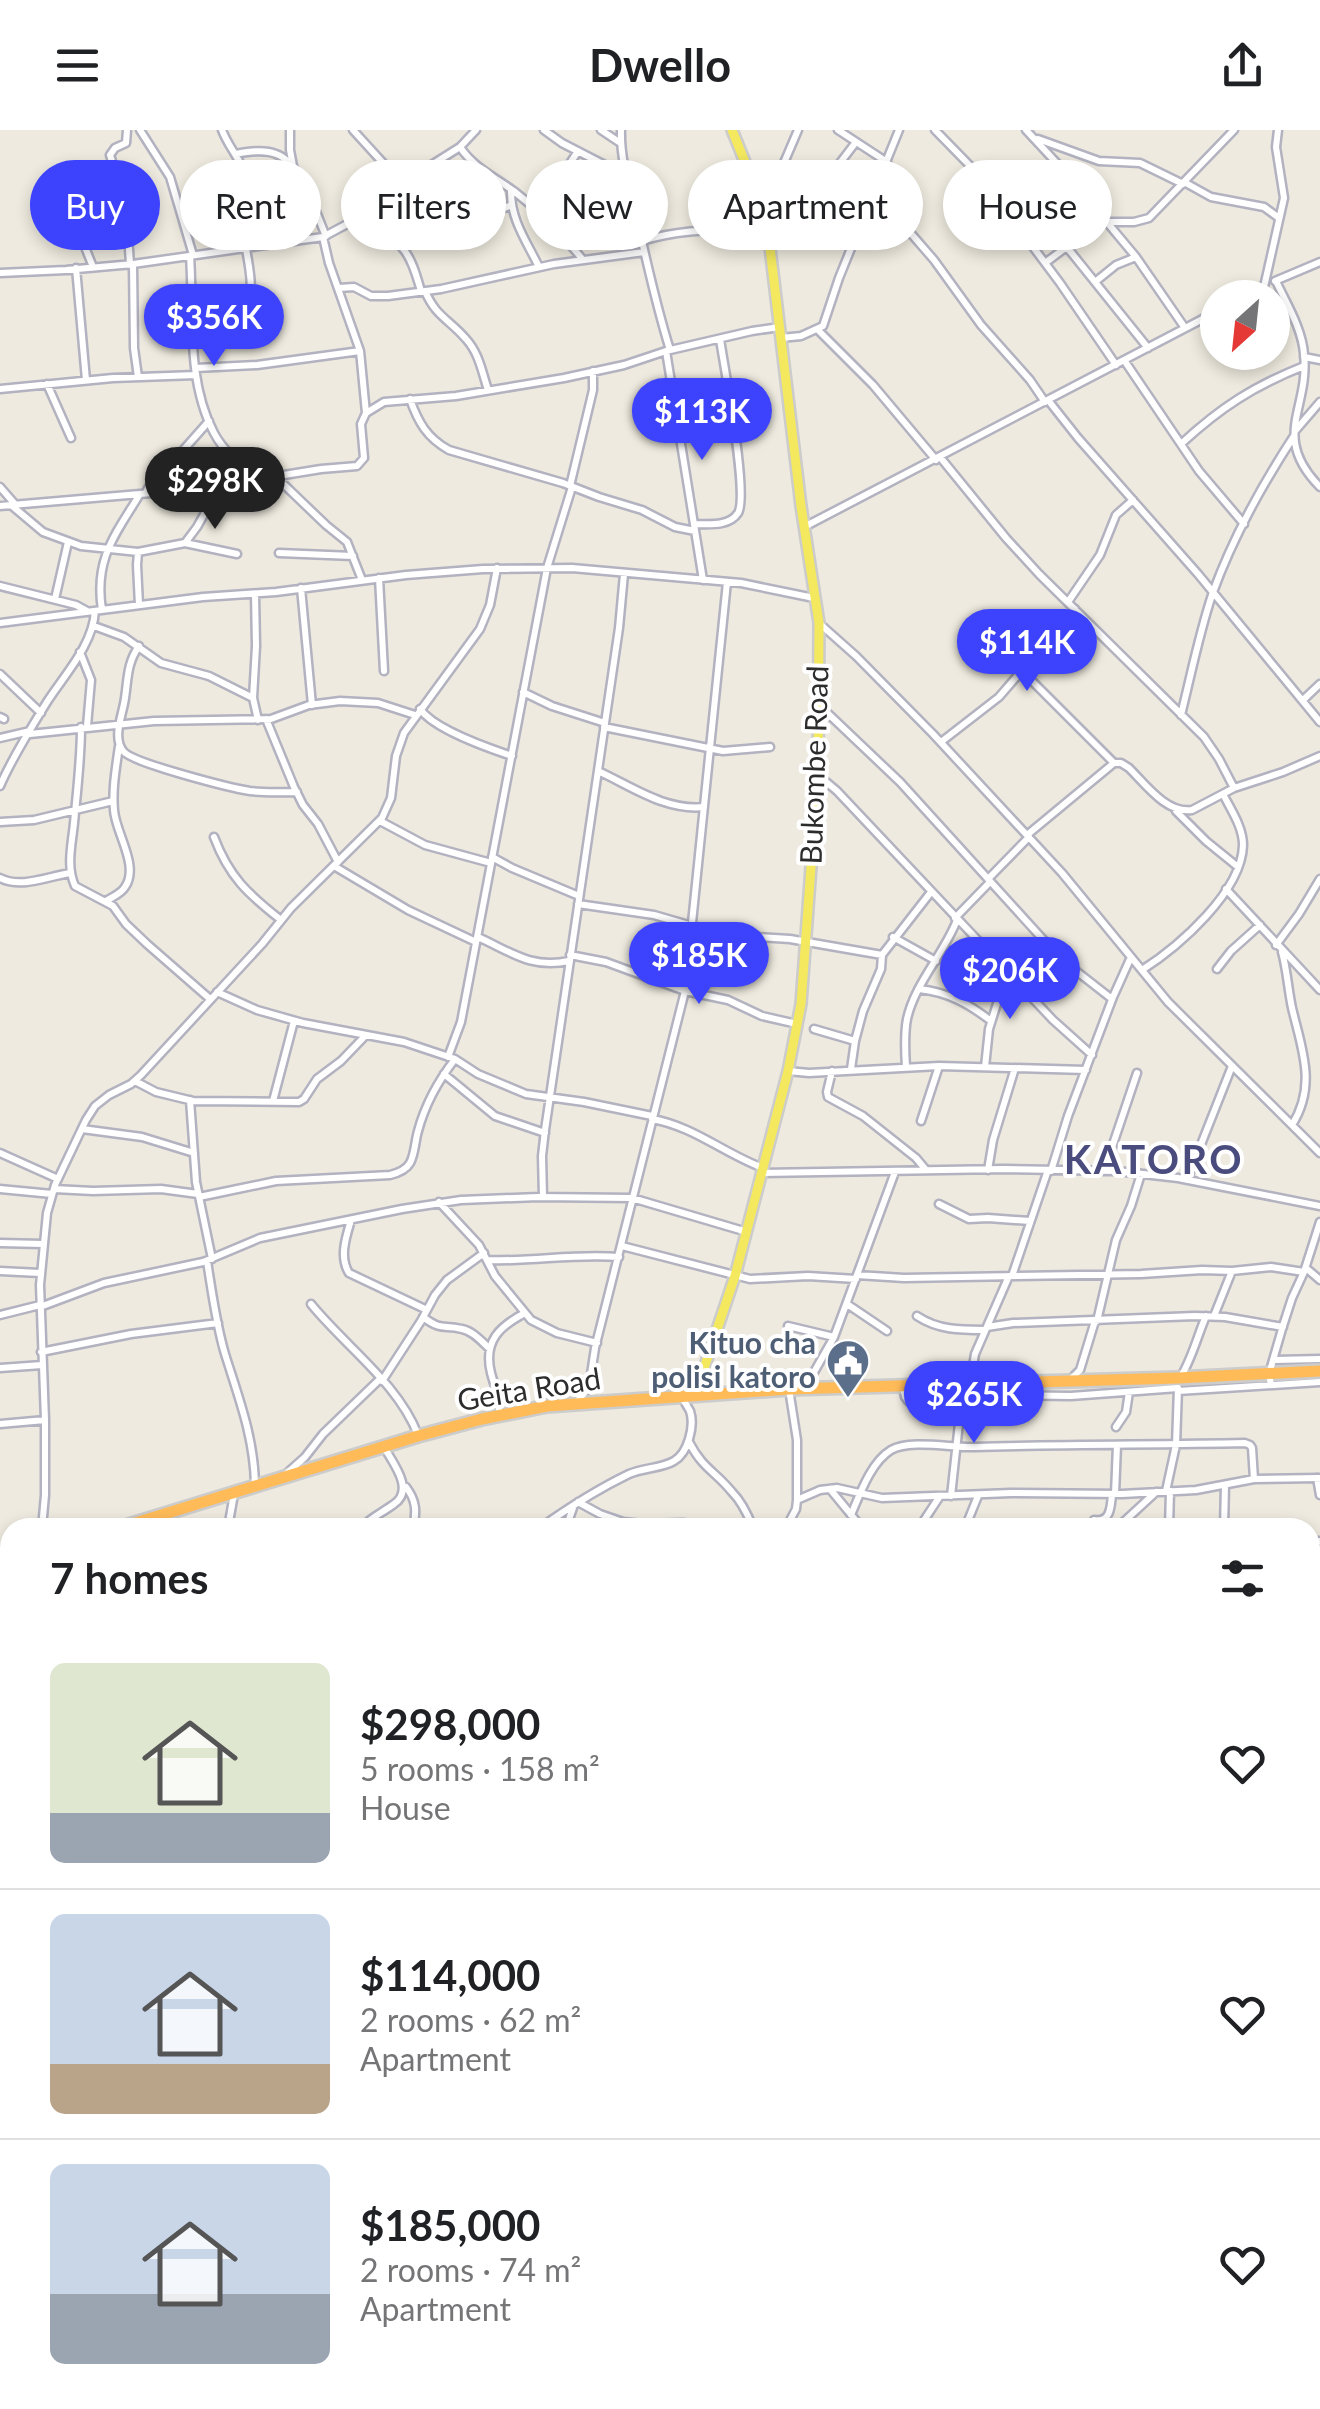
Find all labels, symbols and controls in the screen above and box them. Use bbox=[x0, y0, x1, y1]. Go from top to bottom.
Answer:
icon: menu bbox=[50, 38, 105, 93]
text: Dwello bbox=[589, 38, 731, 92]
icon: share bbox=[1215, 38, 1270, 93]
chip: Buy bbox=[30, 160, 160, 250]
chip: Rent bbox=[180, 160, 321, 250]
chip: Filters bbox=[341, 160, 506, 250]
chip: New bbox=[526, 160, 668, 250]
chip: Apartment bbox=[688, 160, 923, 250]
chip: House bbox=[943, 160, 1112, 250]
north arrow bbox=[1200, 280, 1290, 370]
map controls bbox=[1200, 280, 1290, 370]
pin: $356K bbox=[144, 284, 284, 369]
text: $356K bbox=[166, 297, 262, 336]
pin: $113K bbox=[632, 378, 772, 463]
text: $113K bbox=[654, 391, 750, 430]
pin: $298K bbox=[145, 447, 285, 532]
text: $298K bbox=[167, 460, 263, 499]
pin: $114K bbox=[957, 609, 1097, 694]
text: $114K bbox=[979, 622, 1075, 661]
street label: Bukombe Road bbox=[792, 665, 834, 865]
pin: $185K bbox=[629, 922, 769, 1007]
text: $185K bbox=[651, 935, 747, 974]
pin: $206K bbox=[940, 937, 1080, 1022]
text: $206K bbox=[962, 950, 1058, 989]
district label: KATORO bbox=[1064, 1135, 1244, 1183]
place label: Kituo cha polisi katoro bbox=[651, 1324, 816, 1394]
public building icon: Kituo cha polisi katoro bbox=[825, 1338, 871, 1399]
street label: Geita Road bbox=[454, 1359, 603, 1417]
pin: $265K bbox=[904, 1361, 1044, 1446]
text: $265K bbox=[926, 1374, 1022, 1413]
icon: filters bbox=[1215, 1551, 1270, 1606]
text: 7 homes bbox=[50, 1553, 208, 1603]
text: $298,000 bbox=[360, 1699, 540, 1749]
icon: home bbox=[130, 1703, 250, 1823]
icon: heart bbox=[1215, 1736, 1270, 1791]
text: 5 rooms · 158 m² bbox=[360, 1749, 600, 1788]
text: House bbox=[360, 1788, 451, 1827]
text: $114,000 bbox=[360, 1950, 540, 2000]
icon: home bbox=[130, 1954, 250, 2074]
icon: heart bbox=[1215, 1987, 1270, 2042]
text: 2 rooms · 62 m² bbox=[360, 2000, 581, 2039]
text: Apartment bbox=[360, 2039, 511, 2078]
text: $185,000 bbox=[360, 2200, 540, 2250]
icon: home bbox=[130, 2204, 250, 2324]
icon: heart bbox=[1215, 2237, 1270, 2292]
text: 2 rooms · 74 m² bbox=[360, 2250, 581, 2289]
text: Apartment bbox=[360, 2289, 511, 2328]

